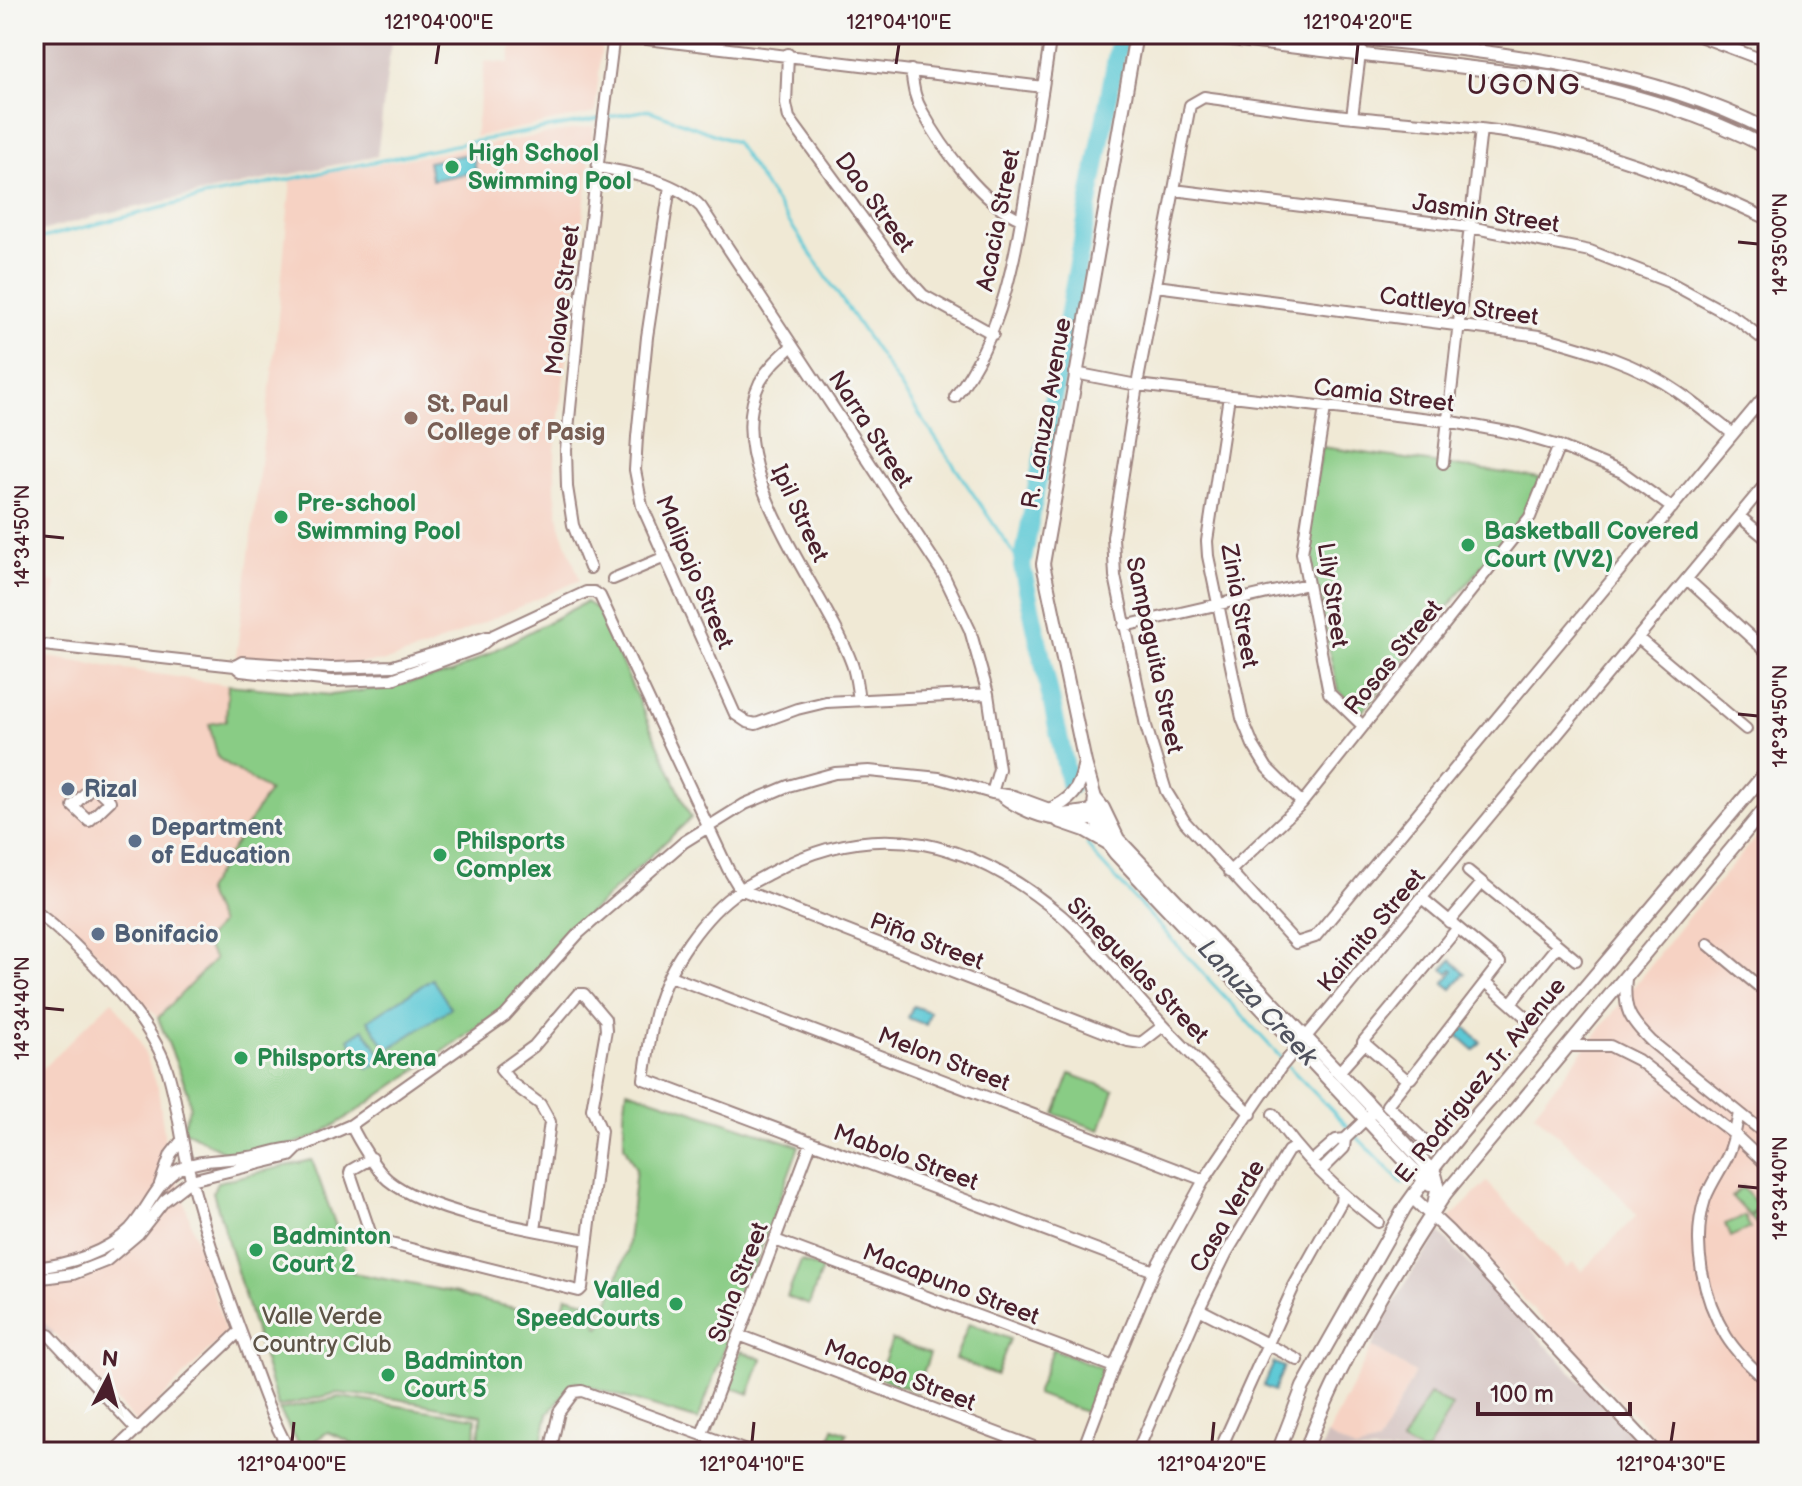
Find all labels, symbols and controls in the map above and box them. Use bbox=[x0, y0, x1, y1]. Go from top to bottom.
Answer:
text: 121°04'00"E bbox=[385, 11, 493, 35]
text: 121°04'10"E bbox=[847, 11, 951, 35]
text: 121°04'20"E bbox=[1304, 11, 1412, 35]
district label: UGONG bbox=[1467, 69, 1581, 102]
place label: High School Swimming Pool bbox=[468, 139, 632, 196]
street label: Acacia Street bbox=[970, 146, 1027, 294]
street label: Dao Street bbox=[829, 147, 921, 258]
marker: High School Swimming Pool bbox=[443, 158, 461, 176]
street label: Jasmin Street bbox=[1410, 188, 1562, 240]
text: 14°35'00"N bbox=[1769, 193, 1793, 295]
street label: Molave Street bbox=[539, 223, 586, 377]
street label: Cattleya Street bbox=[1378, 281, 1541, 332]
street label: R. Lanuza Avenue bbox=[1015, 315, 1078, 511]
street label: Narra Street bbox=[822, 365, 920, 494]
street label: Camia Street bbox=[1312, 372, 1457, 419]
place label: St. Paul College of Pasig bbox=[427, 390, 605, 447]
marker: St. Paul College of Pasig bbox=[402, 409, 420, 427]
street label: Ipil Street bbox=[764, 460, 835, 567]
text: 14°34'50"N bbox=[11, 484, 35, 588]
place label: Pre-school Swimming Pool bbox=[297, 489, 461, 546]
street label: Malipajo Street bbox=[649, 491, 740, 654]
marker: Pre-school Swimming Pool bbox=[272, 508, 290, 526]
place label: Basketball Covered Court (VV2) bbox=[1484, 517, 1699, 574]
marker: Basketball Covered Court (VV2) bbox=[1459, 536, 1477, 554]
street label: Zinia Street bbox=[1214, 541, 1265, 671]
street label: Lily Street bbox=[1311, 541, 1354, 650]
street label: Sampaguita Street bbox=[1119, 554, 1190, 757]
street label: Rosas Street bbox=[1338, 593, 1449, 721]
text: 14°34'50"N bbox=[1769, 664, 1793, 768]
place label: Rizal bbox=[84, 775, 137, 804]
marker: Rizal bbox=[59, 780, 77, 798]
place label: Department of Education bbox=[151, 813, 290, 870]
place label: Philsports Complex bbox=[456, 827, 565, 884]
marker: Department of Education bbox=[126, 832, 144, 850]
marker: Philsports Complex bbox=[431, 846, 449, 864]
street label: Kaimito Street bbox=[1311, 862, 1432, 998]
street label: Sineguelas Street bbox=[1061, 891, 1215, 1050]
street label: Piña Street bbox=[866, 906, 989, 977]
place label: Bonifacio bbox=[114, 920, 219, 949]
marker: Bonifacio bbox=[89, 925, 107, 943]
water label: Lanuza Creek bbox=[1191, 933, 1324, 1073]
text: 14°34'40"N bbox=[11, 956, 35, 1060]
street label: E. Rodriguez Jr. Avenue bbox=[1389, 972, 1572, 1189]
street label: Melon Street bbox=[874, 1021, 1015, 1098]
place label: Philsports Arena bbox=[257, 1044, 437, 1073]
marker: Philsports Arena bbox=[232, 1049, 250, 1067]
street label: Mabolo Street bbox=[829, 1118, 983, 1197]
text: 14°34'40"N bbox=[1769, 1136, 1793, 1240]
street label: Casa Verde bbox=[1184, 1155, 1271, 1278]
street label: Suha Street bbox=[702, 1217, 775, 1346]
place label: Badminton Court 2 bbox=[272, 1222, 391, 1279]
street label: Macapuno Street bbox=[858, 1237, 1044, 1332]
marker: Badminton Court 2 bbox=[247, 1241, 265, 1259]
place label: Valled SpeedCourts bbox=[516, 1276, 660, 1333]
marker: Valled SpeedCourts bbox=[667, 1295, 685, 1313]
park label: Valle Verde Country Club bbox=[252, 1302, 392, 1359]
street label: Macopa Street bbox=[820, 1333, 980, 1418]
north arrow bbox=[68, 1338, 148, 1418]
text: N bbox=[100, 1345, 120, 1374]
place label: Badminton Court 5 bbox=[404, 1347, 523, 1404]
marker: Badminton Court 5 bbox=[379, 1366, 397, 1384]
scale bar bbox=[1478, 1366, 1630, 1416]
text: 100 m bbox=[1490, 1380, 1554, 1409]
text: 121°04'00"E bbox=[238, 1453, 346, 1477]
text: 121°04'10"E bbox=[700, 1453, 804, 1477]
text: 121°04'20"E bbox=[1158, 1453, 1266, 1477]
text: 121°04'30"E bbox=[1616, 1453, 1726, 1477]

